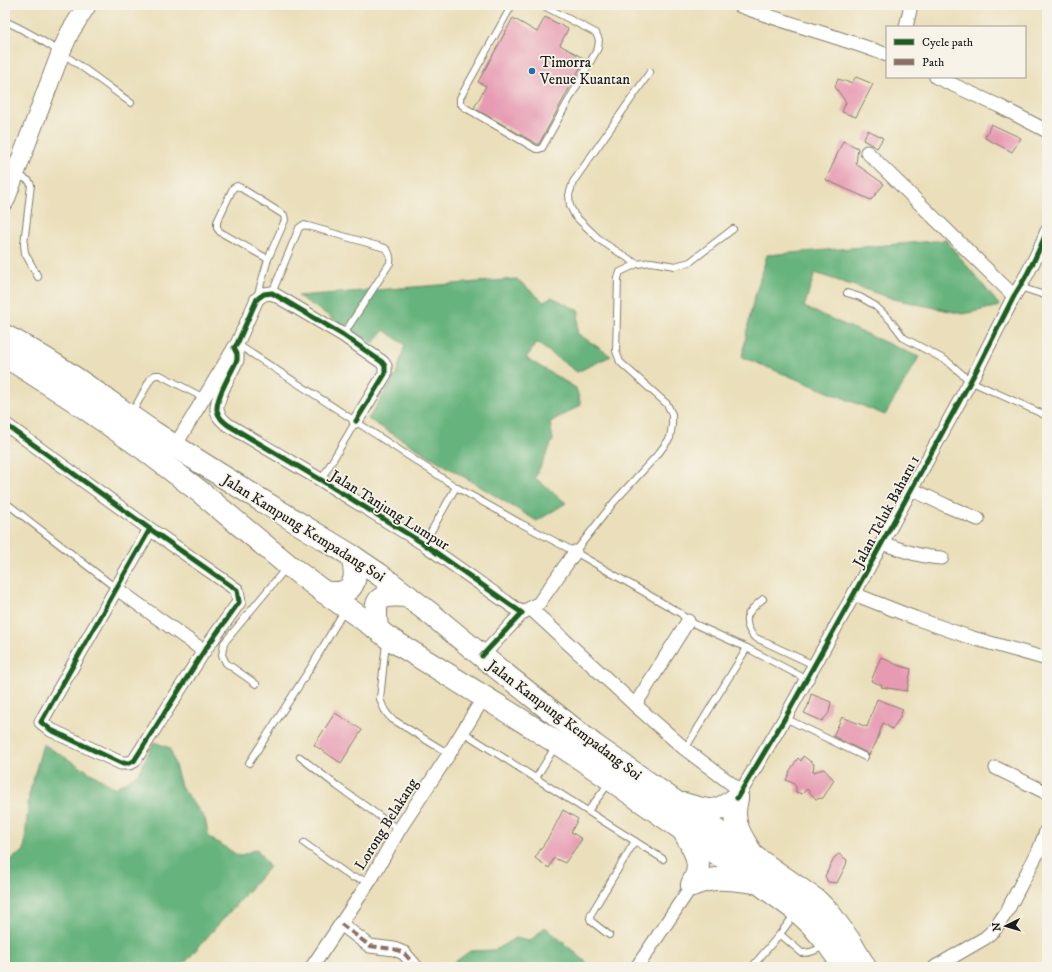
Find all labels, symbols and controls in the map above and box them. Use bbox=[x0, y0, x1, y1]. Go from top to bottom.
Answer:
legend bbox=[886, 26, 1026, 78]
text: Cycle path bbox=[922, 35, 974, 50]
place label: Timorra Venue Kuantan bbox=[539, 53, 630, 89]
text: Path bbox=[922, 55, 945, 70]
marker: Timorra Venue Kuantan bbox=[527, 66, 537, 76]
street label: Jalan Teluk Baharu 1 bbox=[848, 452, 924, 572]
street label: Jalan Tanjung Lumpur bbox=[325, 465, 453, 555]
street label: Jalan Kampung Kempadang Soi bbox=[217, 469, 389, 586]
street label: Jalan Kampung Kempadang Soi bbox=[482, 655, 646, 785]
street label: Lorong Belakang bbox=[351, 774, 423, 874]
north arrow bbox=[986, 906, 1026, 946]
text: N bbox=[990, 922, 1004, 932]

